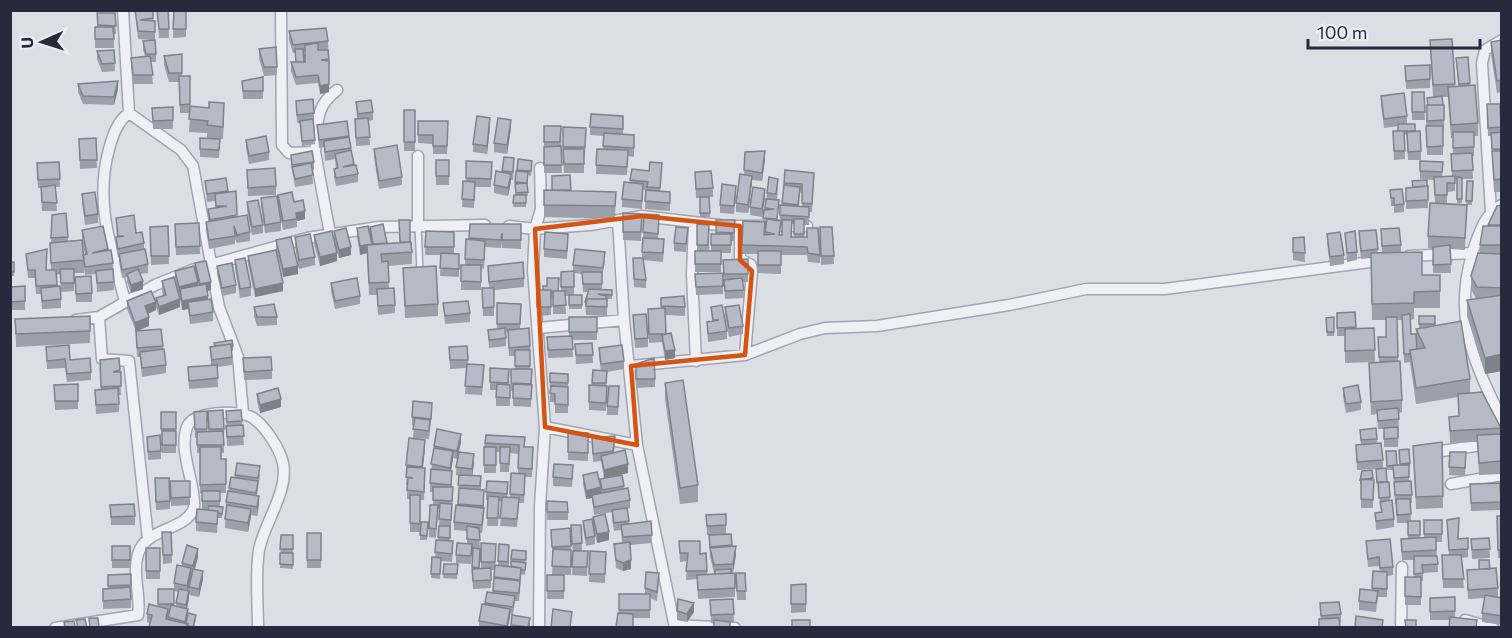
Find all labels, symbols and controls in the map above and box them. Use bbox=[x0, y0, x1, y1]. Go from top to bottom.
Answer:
north arrow bbox=[12, 12, 72, 72]
scale bar bbox=[1308, 12, 1480, 50]
text: 100 m bbox=[1317, 21, 1367, 43]
text: U bbox=[17, 36, 36, 49]

